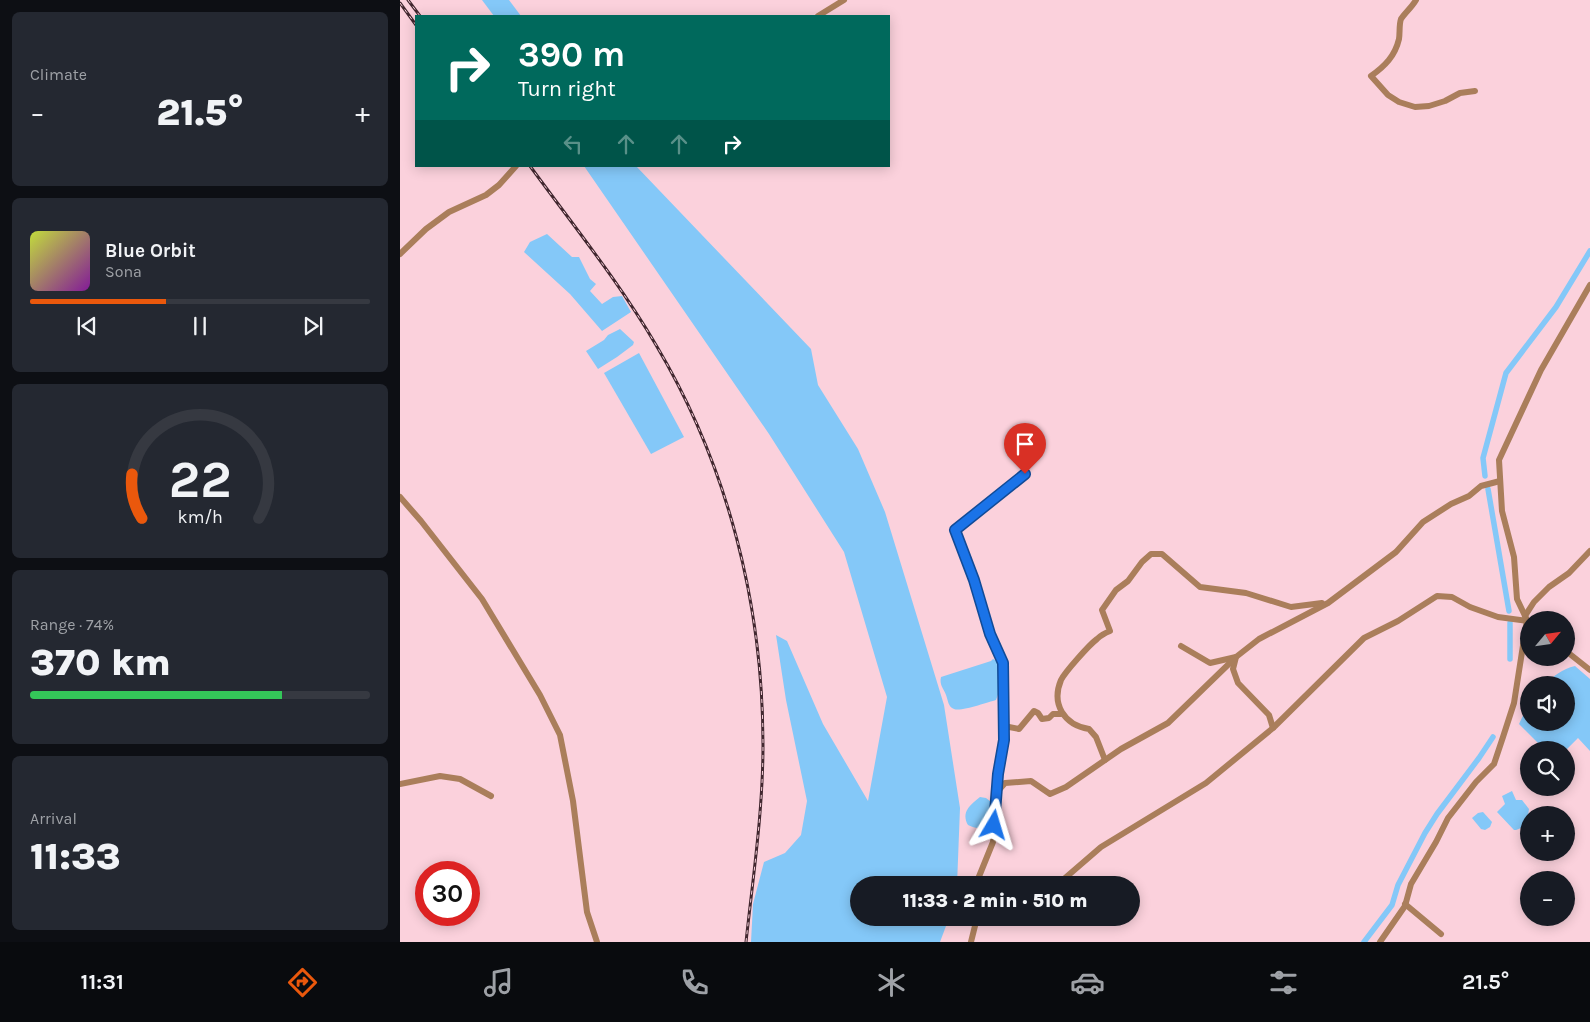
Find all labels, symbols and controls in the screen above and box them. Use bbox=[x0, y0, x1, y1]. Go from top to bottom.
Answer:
text: 390 m bbox=[518, 34, 625, 75]
icon: right bbox=[435, 35, 500, 100]
text: Climate bbox=[30, 65, 87, 84]
text: Turn right bbox=[518, 76, 616, 102]
text: 21.5° bbox=[156, 90, 244, 135]
text: − bbox=[30, 96, 45, 129]
text: + bbox=[355, 96, 370, 129]
icon: left bbox=[559, 130, 587, 158]
icon: ahead bbox=[612, 130, 640, 158]
icon: ahead bbox=[665, 130, 693, 158]
icon: right bbox=[718, 130, 746, 158]
text: Blue Orbit bbox=[105, 240, 196, 262]
text: Sona bbox=[105, 262, 142, 281]
icon: previous bbox=[73, 312, 101, 340]
icon: pause bbox=[186, 312, 214, 340]
icon: next bbox=[299, 312, 327, 340]
pin bbox=[1004, 423, 1046, 474]
icon: arrive bbox=[1011, 430, 1039, 458]
text: 22 bbox=[169, 449, 231, 510]
text: km/h bbox=[177, 507, 223, 528]
north arrow bbox=[1520, 611, 1575, 666]
map controls bbox=[1520, 611, 1575, 926]
text: Range · 74% bbox=[30, 615, 114, 634]
text: 370 km bbox=[30, 640, 171, 685]
button: sound bbox=[1520, 676, 1575, 731]
button: search bbox=[1520, 741, 1575, 796]
position arrow bbox=[967, 798, 1019, 850]
button: + bbox=[1520, 806, 1575, 861]
text: Arrival bbox=[30, 809, 77, 828]
text: 11:33 bbox=[30, 834, 121, 879]
speed limit sign: 30 bbox=[415, 861, 480, 926]
button: − bbox=[1520, 871, 1575, 926]
text: 11:33 · 2 min · 510 m bbox=[903, 890, 1087, 912]
icon: directions bbox=[285, 965, 320, 1000]
icon: music bbox=[481, 965, 516, 1000]
icon: phone bbox=[677, 965, 712, 1000]
icon: climate bbox=[874, 965, 909, 1000]
icon: car bbox=[1070, 965, 1105, 1000]
icon: filters bbox=[1266, 965, 1301, 1000]
text: 11:31 bbox=[81, 969, 124, 995]
text: 21.5° bbox=[1462, 969, 1509, 995]

